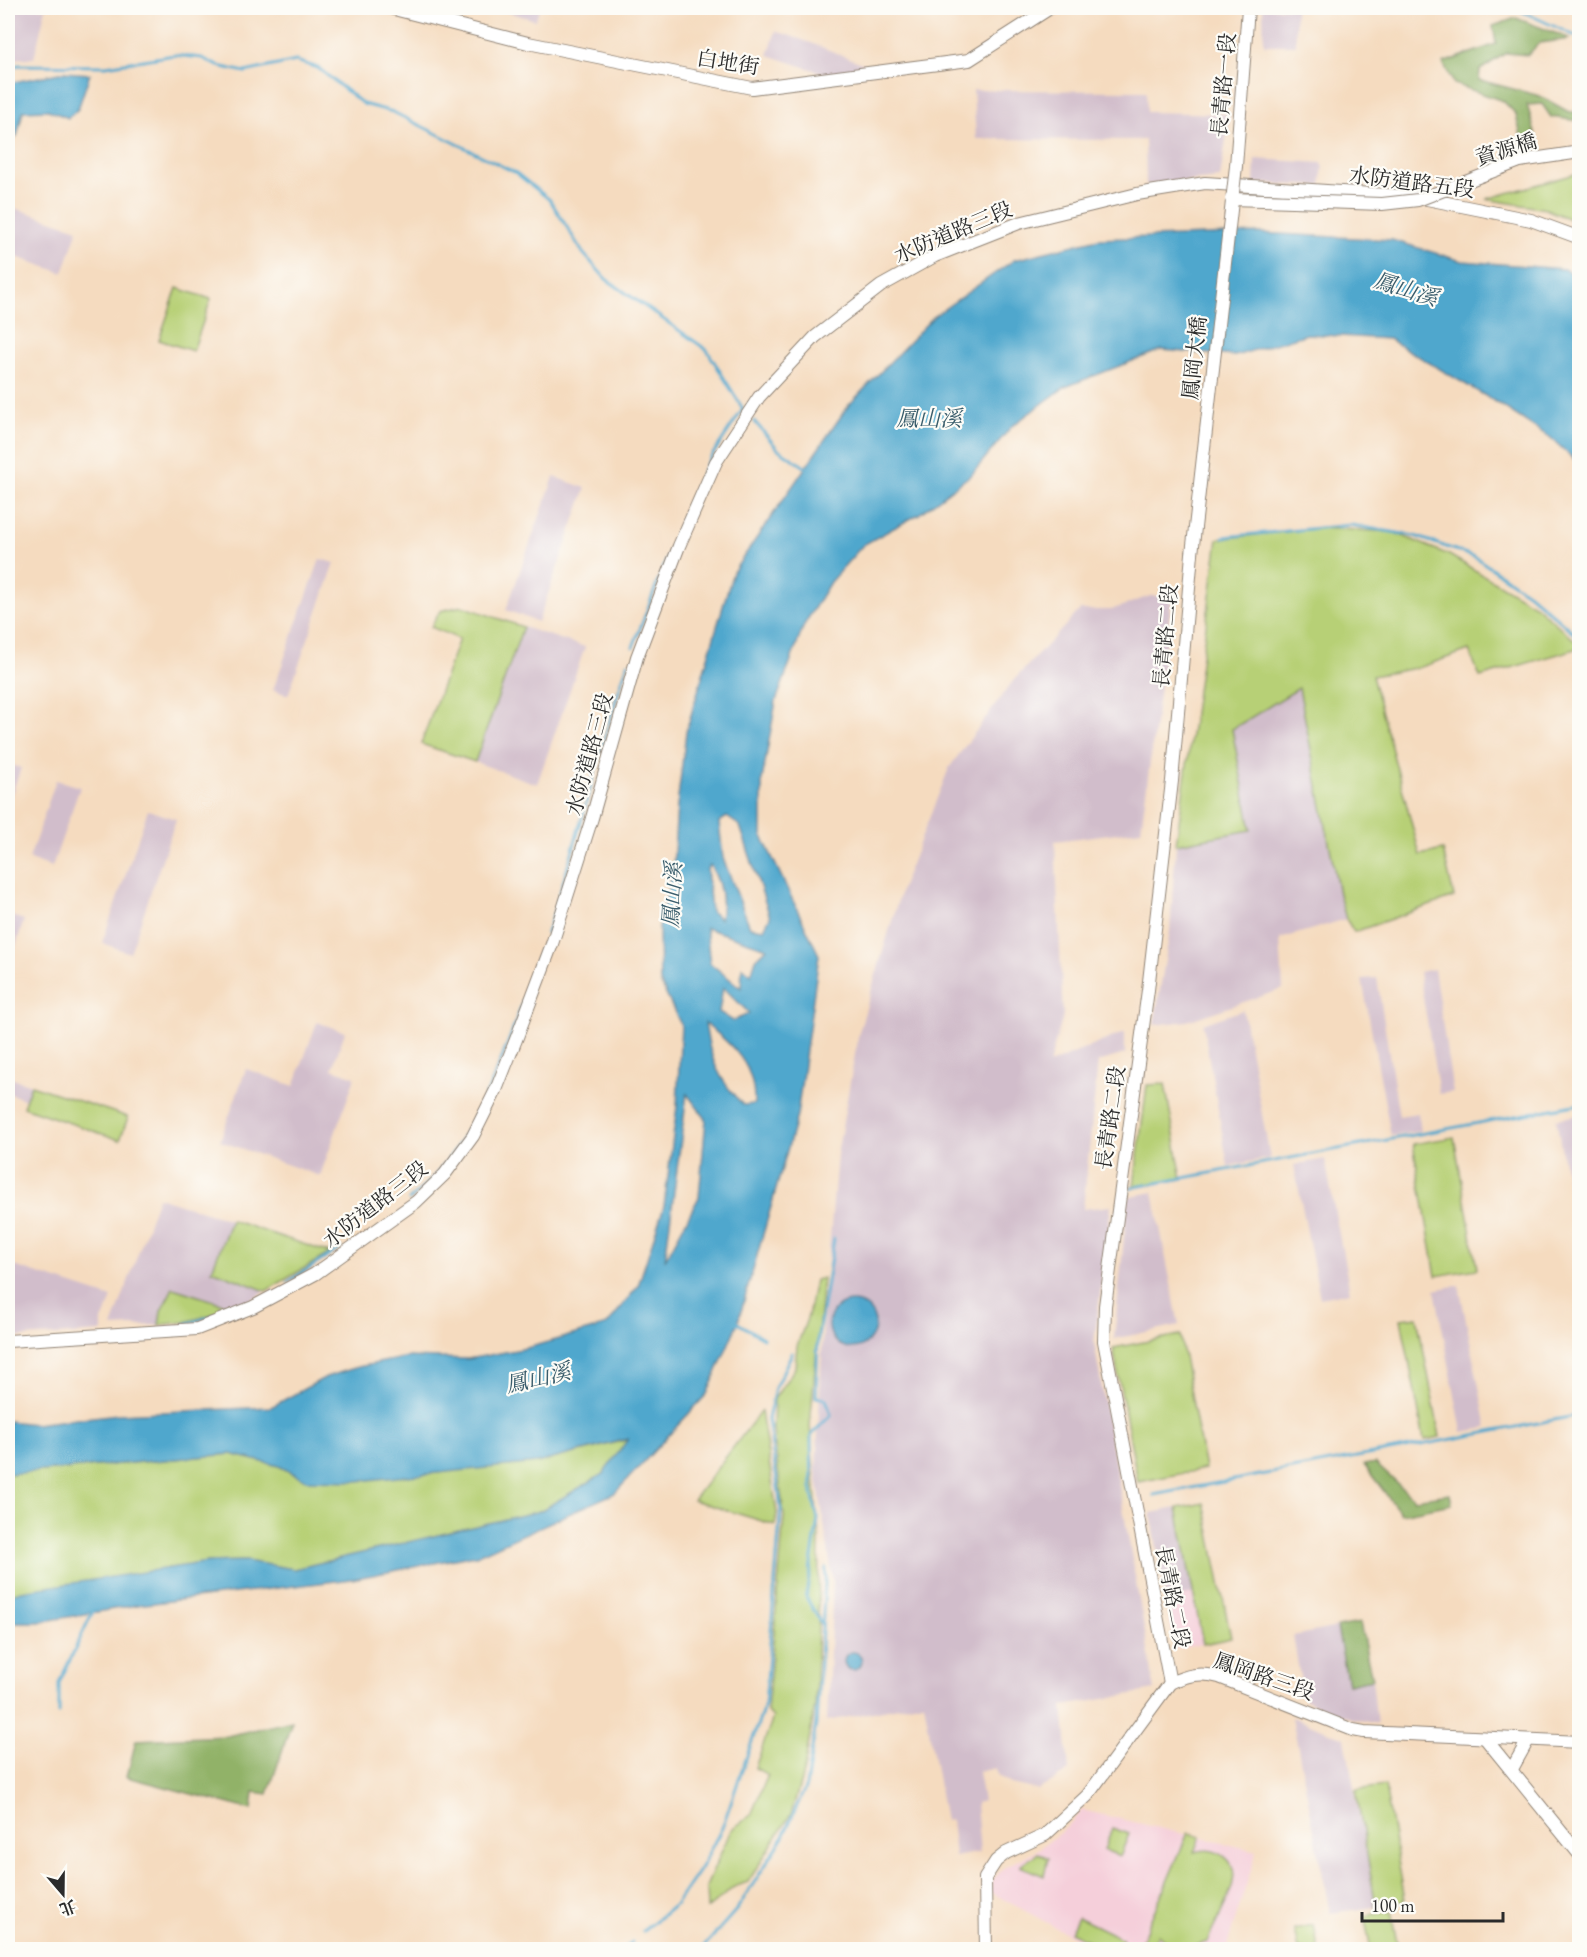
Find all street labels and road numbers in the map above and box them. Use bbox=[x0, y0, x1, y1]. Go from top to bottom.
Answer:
street label: 長青路一段 bbox=[1205, 32, 1241, 138]
street label: 白地街 bbox=[695, 44, 761, 80]
street label: 資源橋 bbox=[1472, 127, 1540, 171]
street label: 水防道路五段 bbox=[1348, 161, 1476, 203]
street label: 水防道路三段 bbox=[890, 195, 1016, 269]
street label: 鳳岡大橋 bbox=[1176, 315, 1212, 401]
street label: 長青路二段 bbox=[1147, 583, 1183, 689]
street label: 水防道路三段 bbox=[560, 690, 618, 818]
street label: 長青路二段 bbox=[1089, 1064, 1131, 1172]
street label: 水防道路三段 bbox=[317, 1155, 433, 1253]
street label: 長青路二段 bbox=[1150, 1543, 1196, 1651]
street label: 鳳岡路三段 bbox=[1210, 1646, 1318, 1706]

